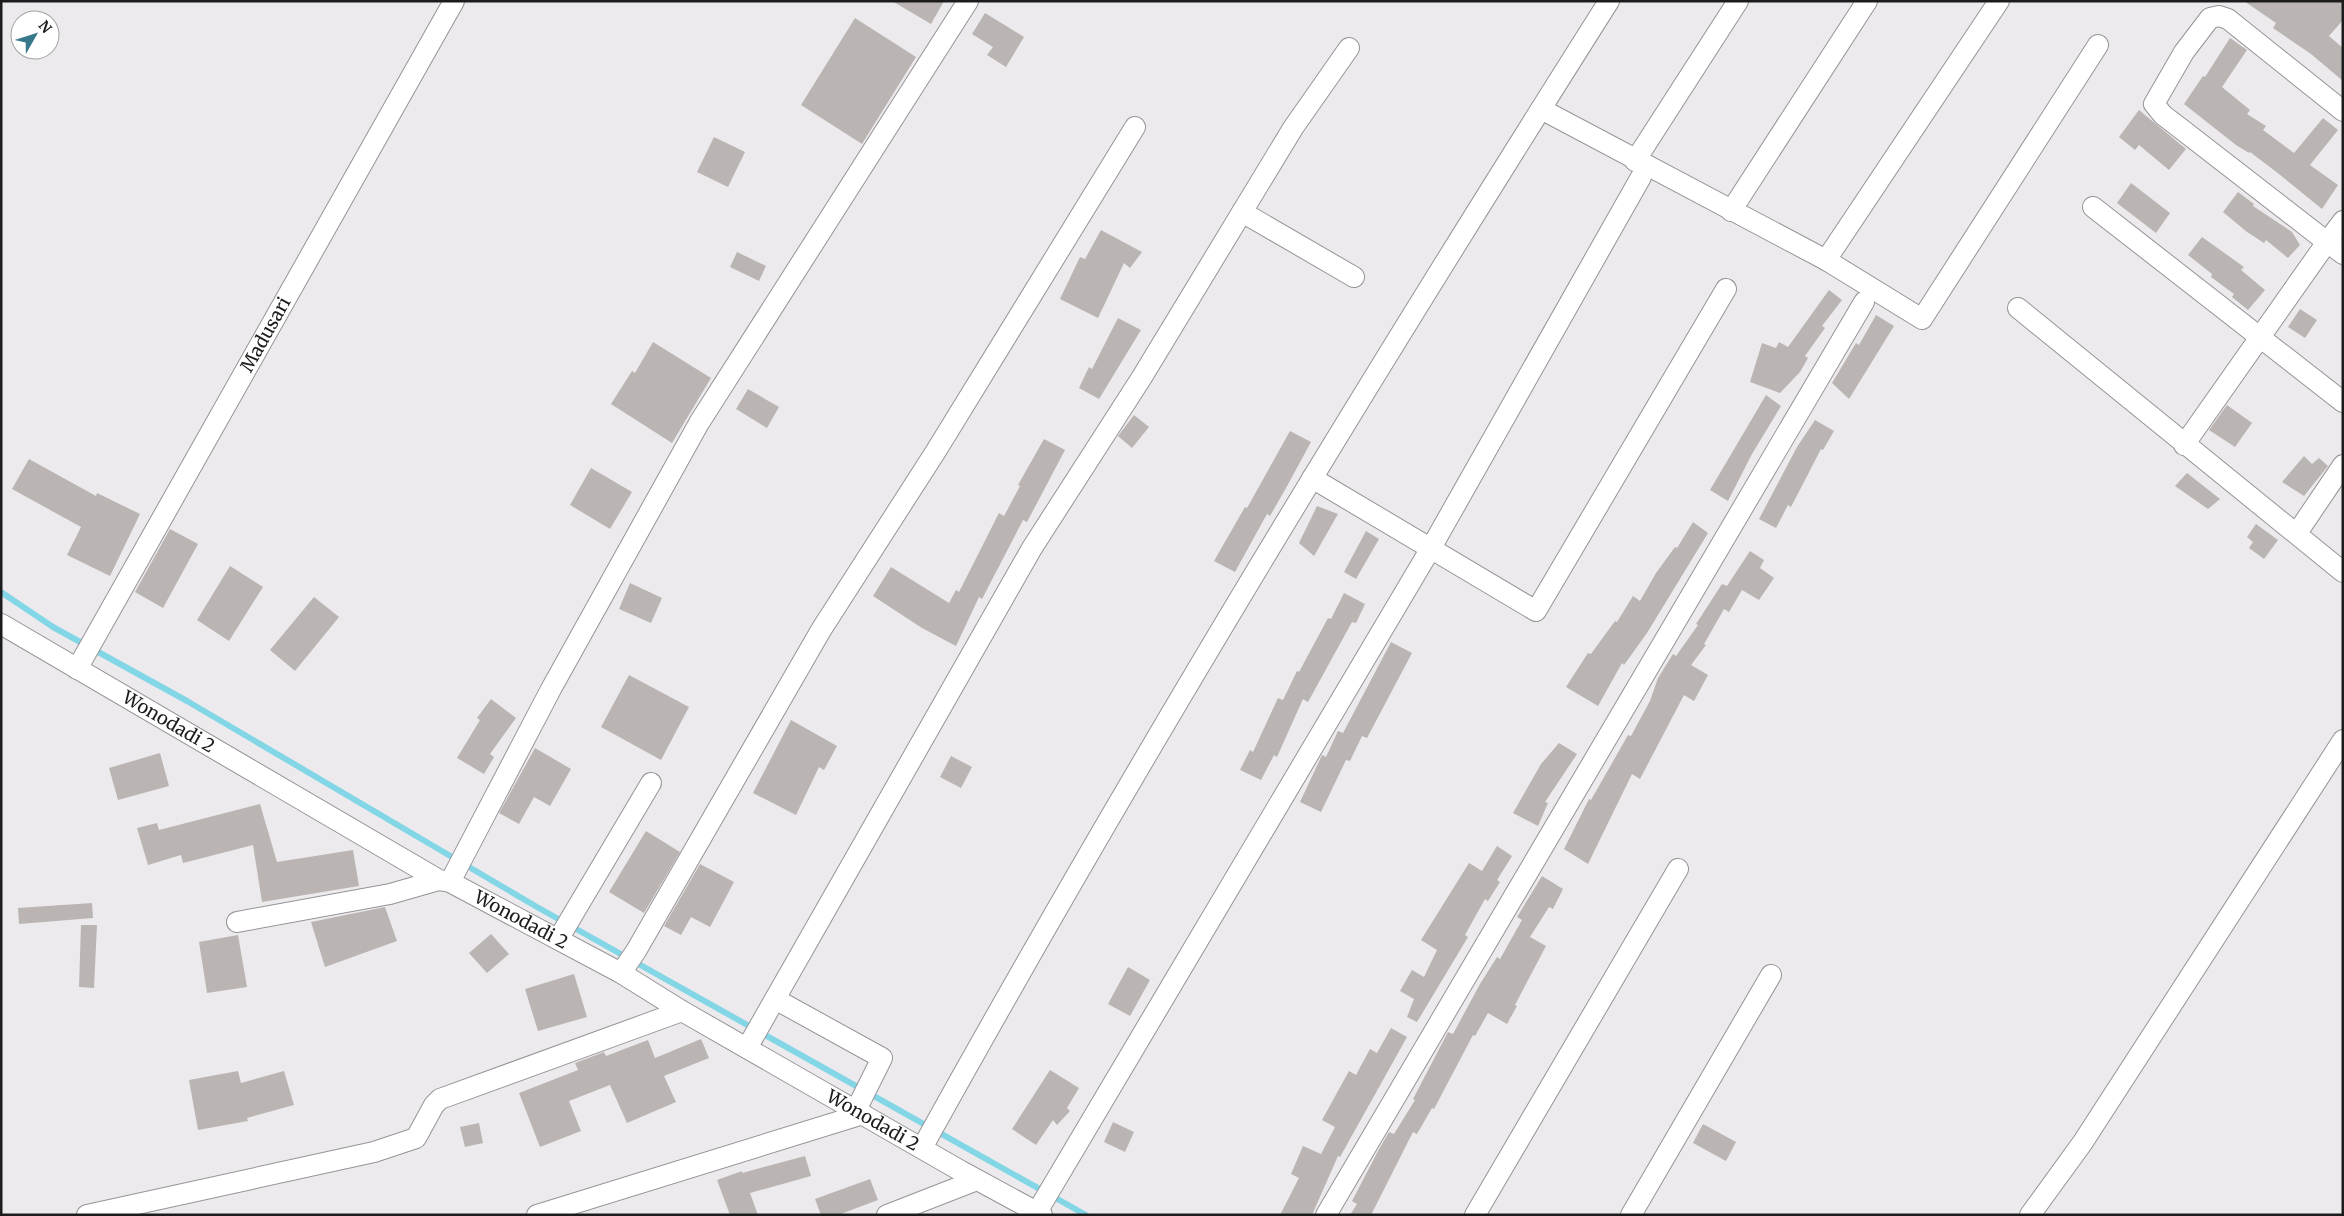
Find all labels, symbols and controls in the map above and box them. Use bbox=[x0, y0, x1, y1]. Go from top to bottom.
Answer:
north arrow bbox=[10, 10, 60, 60]
text: N bbox=[35, 17, 56, 37]
street label: Madusari bbox=[235, 293, 296, 376]
street label: Wonodadi 2 bbox=[118, 685, 219, 757]
street label: Wonodadi 2 bbox=[470, 885, 572, 954]
street label: Wonodadi 2 bbox=[822, 1084, 923, 1156]

